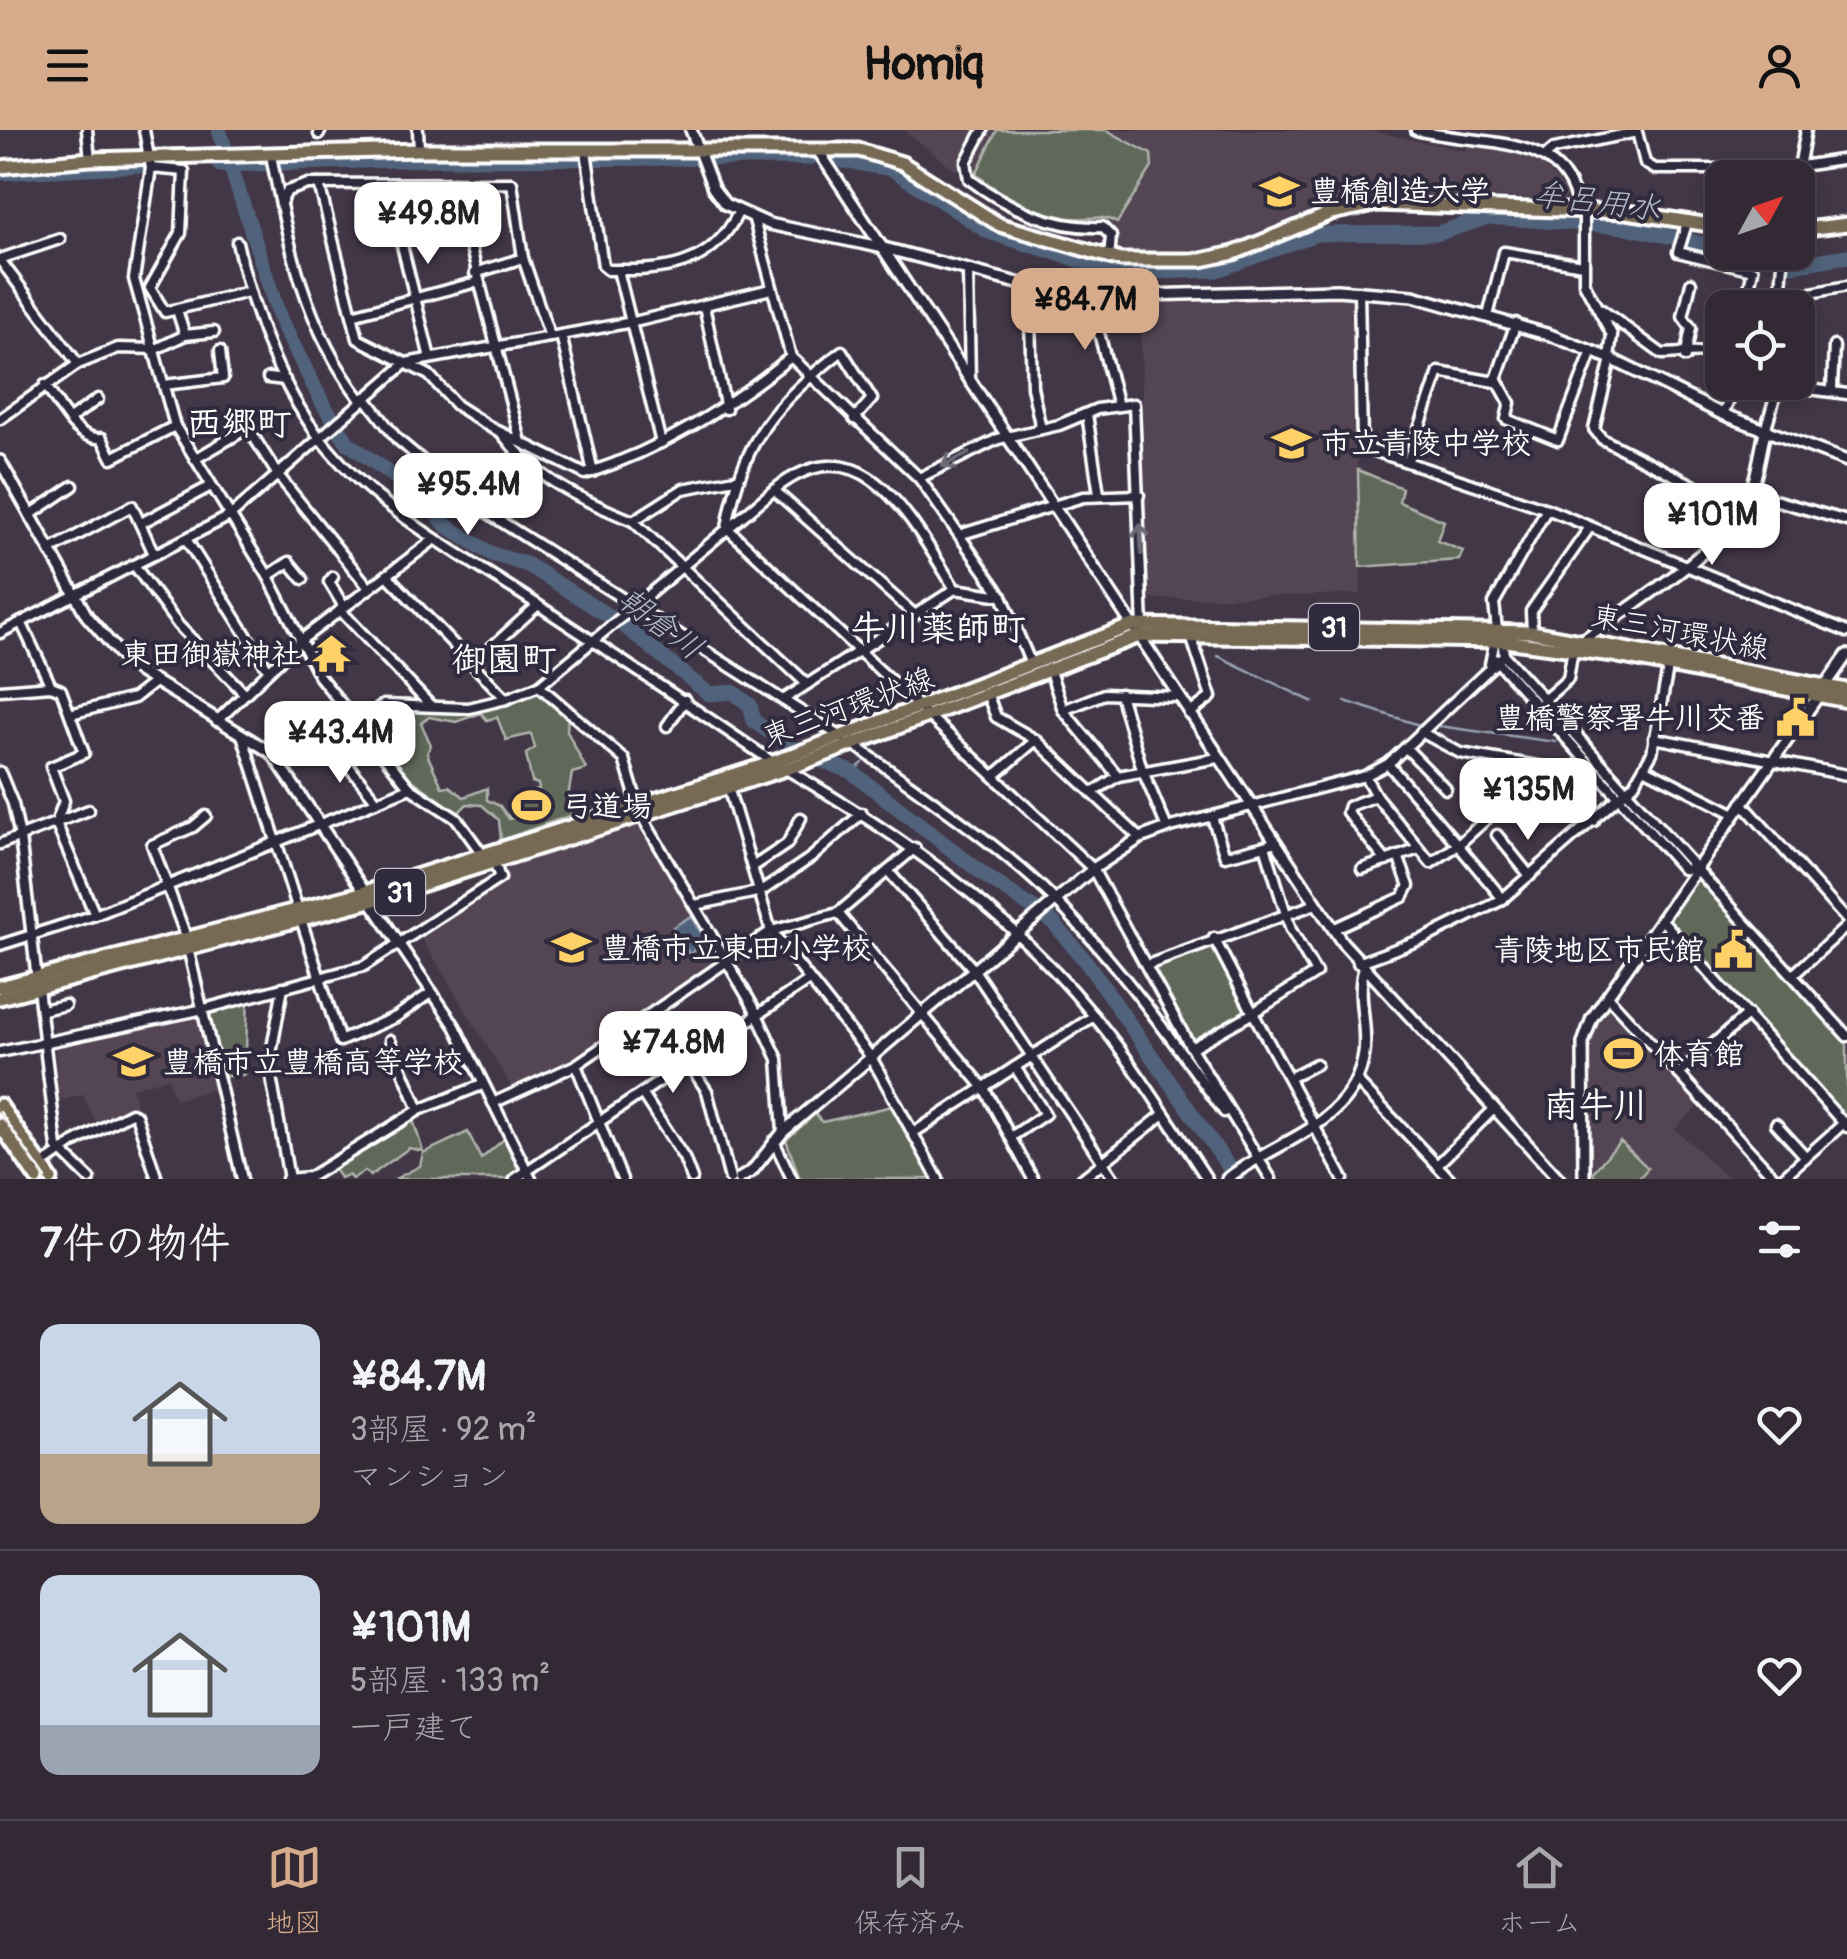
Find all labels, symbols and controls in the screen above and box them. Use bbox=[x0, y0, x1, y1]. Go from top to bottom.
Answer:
text: Homiq bbox=[863, 37, 984, 93]
icon: menu bbox=[40, 38, 95, 93]
icon: person bbox=[1752, 38, 1807, 93]
north arrow bbox=[1705, 160, 1815, 270]
map controls bbox=[1705, 160, 1815, 400]
school or university icon: 豊橋創造大学 bbox=[1259, 170, 1301, 212]
place label: 豊橋創造大学 bbox=[1310, 173, 1490, 210]
water label: 牟呂用水 bbox=[1531, 174, 1663, 230]
pin: ¥49.8M bbox=[347, 182, 509, 267]
text: ¥49.8M bbox=[376, 194, 480, 234]
pin: ¥84.7M bbox=[1004, 268, 1166, 353]
text: ¥84.7M bbox=[1033, 280, 1137, 320]
button: locate bbox=[1705, 290, 1815, 400]
district label: 西郷町 bbox=[186, 402, 292, 446]
school or university icon: 市立青陵中学校 bbox=[1270, 422, 1312, 464]
place label: 市立青陵中学校 bbox=[1321, 425, 1531, 462]
one-way arrow bbox=[941, 451, 971, 470]
pin: ¥95.4M bbox=[387, 453, 549, 538]
text: ¥95.4M bbox=[416, 465, 520, 505]
pin: ¥101M bbox=[1642, 483, 1782, 568]
text: ¥101M bbox=[1666, 495, 1758, 535]
one-way arrow bbox=[1131, 524, 1150, 556]
water label: 朝倉川 bbox=[610, 579, 711, 669]
street label: 東三河環状線 bbox=[1588, 597, 1772, 668]
road number: 31 bbox=[1309, 604, 1359, 650]
district label: 牛川薬師町 bbox=[850, 607, 1026, 651]
temple icon: 東田御嶽神社 bbox=[310, 633, 352, 675]
place label: 東田御嶽神社 bbox=[121, 636, 301, 673]
district label: 御園町 bbox=[451, 638, 557, 682]
street label: 東三河環状線 bbox=[757, 659, 939, 756]
public building icon: 豊橋警察署牛川交番 bbox=[1774, 697, 1816, 739]
place label: 豊橋警察署牛川交番 bbox=[1495, 700, 1765, 737]
pin: ¥43.4M bbox=[259, 701, 421, 786]
text: ¥43.4M bbox=[286, 713, 394, 753]
pin: ¥135M bbox=[1458, 758, 1598, 843]
text: ¥135M bbox=[1482, 770, 1574, 810]
sports icon: 弓道場 bbox=[511, 785, 553, 827]
place label: 弓道場 bbox=[562, 788, 652, 825]
road number: 31 bbox=[375, 869, 425, 915]
school or university icon: 豊橋市立東田小学校 bbox=[550, 927, 592, 969]
public building icon: 青陵地区市民館 bbox=[1713, 929, 1755, 971]
place label: 豊橋市立東田小学校 bbox=[601, 930, 871, 967]
place label: 青陵地区市民館 bbox=[1494, 932, 1704, 969]
pin: ¥74.8M bbox=[592, 1011, 754, 1096]
text: ¥74.8M bbox=[621, 1023, 725, 1063]
sports icon: 体育館 bbox=[1603, 1033, 1645, 1075]
place label: 体育館 bbox=[1654, 1036, 1744, 1073]
school or university icon: 豊橋市立豊橋高等学校 bbox=[112, 1041, 154, 1083]
place label: 豊橋市立豊橋高等学校 bbox=[163, 1044, 463, 1081]
district label: 南牛川 bbox=[1543, 1084, 1649, 1128]
icon: filters bbox=[1752, 1212, 1807, 1267]
text: 7件の物件 bbox=[40, 1218, 230, 1270]
text: ¥84.7M bbox=[350, 1351, 486, 1403]
icon: home bbox=[120, 1364, 240, 1484]
icon: heart bbox=[1752, 1397, 1807, 1452]
text: 3部屋 · 92 m² bbox=[350, 1410, 537, 1450]
text: マンション bbox=[350, 1457, 509, 1497]
text: ¥101M bbox=[350, 1602, 471, 1654]
icon: home bbox=[120, 1615, 240, 1735]
icon: heart bbox=[1752, 1648, 1807, 1703]
text: 5部屋 · 133 m² bbox=[350, 1661, 550, 1701]
text: 一戸建て bbox=[350, 1708, 478, 1748]
tab: 地図 bbox=[266, 1840, 322, 1941]
tab: 保存済み bbox=[854, 1840, 966, 1941]
tab: ホーム bbox=[1498, 1840, 1581, 1941]

